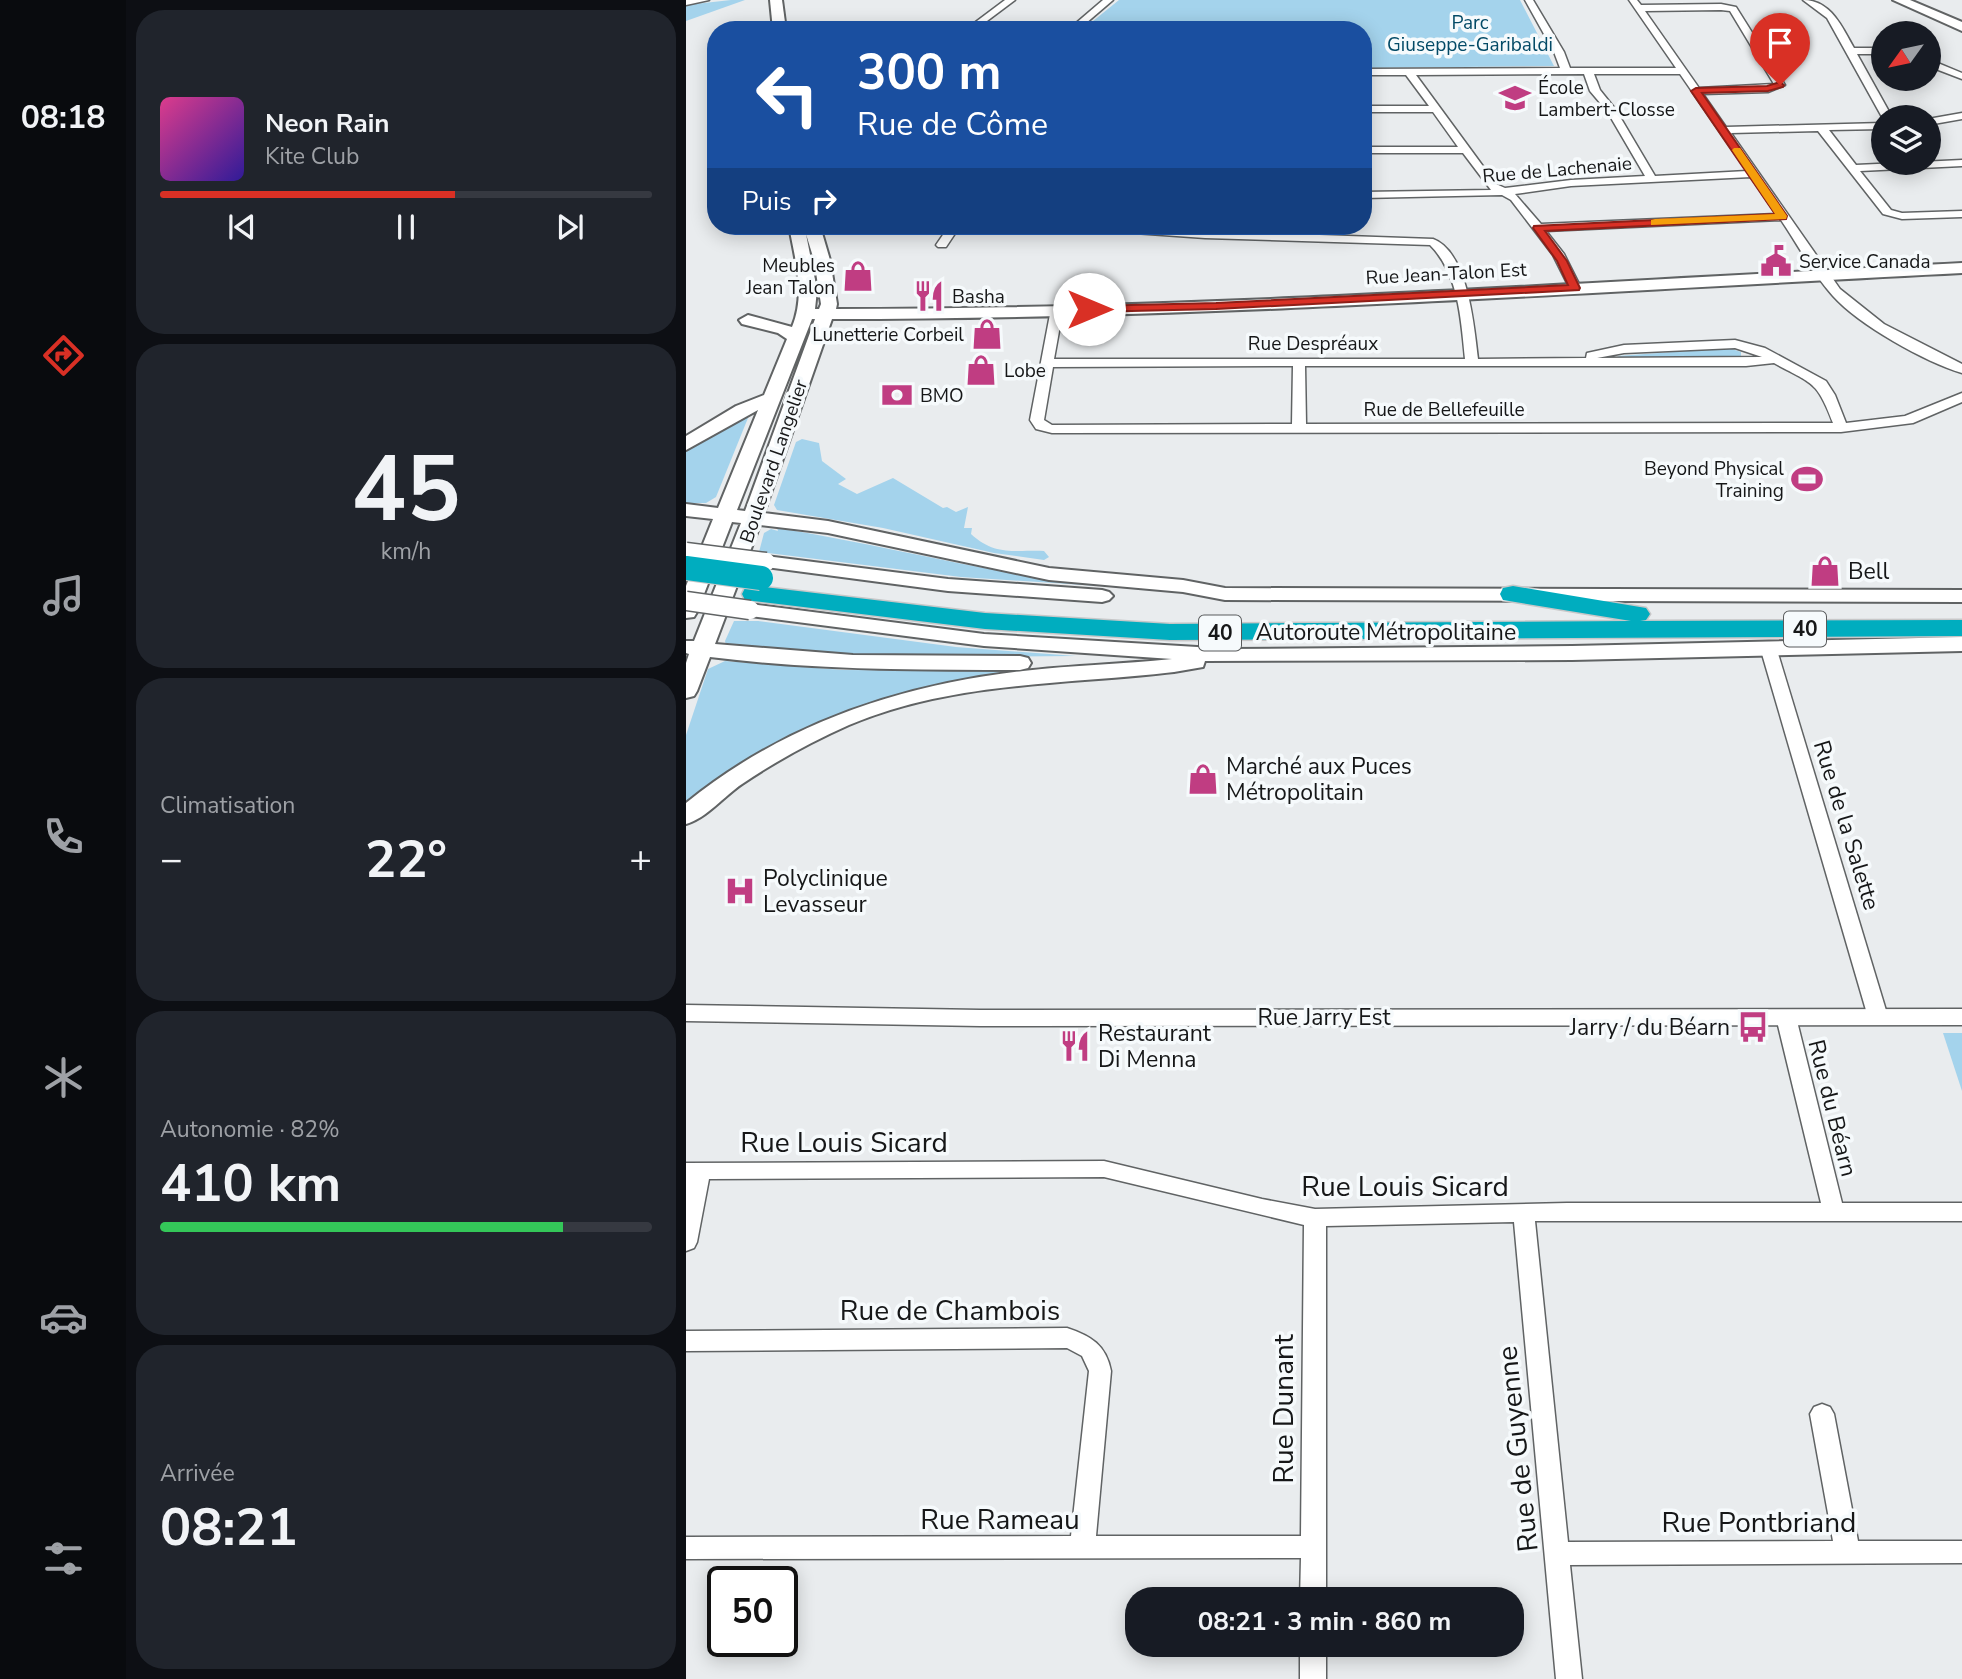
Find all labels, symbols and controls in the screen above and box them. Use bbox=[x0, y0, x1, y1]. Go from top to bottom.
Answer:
park label: Parc Giuseppe-Garibaldi bbox=[1387, 10, 1553, 58]
pin bbox=[1750, 13, 1810, 85]
north arrow bbox=[1871, 21, 1941, 91]
map controls bbox=[1871, 21, 1941, 175]
icon: arrive bbox=[1761, 24, 1799, 62]
text: 300 m bbox=[857, 39, 1001, 106]
icon: left bbox=[742, 49, 833, 140]
place label: École Lambert-Closse bbox=[1538, 75, 1675, 123]
school or university icon: École Lambert-Closse bbox=[1498, 81, 1532, 115]
text: 08:18 bbox=[21, 96, 105, 139]
text: Rue de Côme bbox=[857, 103, 1048, 146]
button: layers bbox=[1871, 105, 1941, 175]
text: Neon Rain bbox=[265, 106, 390, 141]
text: Kite Club bbox=[265, 141, 359, 172]
street label: Rue de Lachenaie bbox=[1481, 151, 1633, 189]
icon: right bbox=[805, 182, 843, 220]
text: Puis bbox=[742, 184, 791, 219]
icon: previous bbox=[223, 208, 261, 246]
icon: pause bbox=[387, 208, 425, 246]
icon: next bbox=[551, 208, 589, 246]
public building icon: Service Canada bbox=[1759, 244, 1793, 278]
place label: Service Canada bbox=[1799, 249, 1931, 275]
place label: Meubles Jean Talon bbox=[745, 253, 835, 301]
street label: Rue Jean-Talon Est bbox=[1365, 257, 1528, 291]
shop icon: Meubles Jean Talon bbox=[841, 259, 875, 293]
position arrow bbox=[1052, 272, 1126, 346]
restaurant icon: Basha bbox=[912, 279, 946, 313]
place label: Basha bbox=[952, 284, 1005, 310]
shop icon: Lunetterie Corbeil bbox=[970, 317, 1004, 351]
place label: Lunetterie Corbeil bbox=[812, 322, 964, 348]
icon: directions bbox=[39, 331, 88, 380]
street label: Rue Despréaux bbox=[1248, 331, 1378, 357]
shop icon: Lobe bbox=[964, 353, 998, 387]
place label: Lobe bbox=[1004, 358, 1046, 384]
street label: Boulevard Langelier bbox=[734, 376, 814, 547]
bank icon: BMO bbox=[880, 378, 914, 412]
place label: BMO bbox=[920, 383, 964, 409]
street label: Rue de Bellefeuille bbox=[1363, 397, 1525, 423]
text: 45 bbox=[351, 428, 461, 552]
place label: Beyond Physical Training bbox=[1644, 456, 1784, 504]
sports icon: Beyond Physical Training bbox=[1790, 462, 1824, 496]
text: km/h bbox=[381, 536, 431, 567]
shop icon: Bell bbox=[1808, 554, 1842, 588]
place label: Bell bbox=[1848, 556, 1890, 587]
icon: music bbox=[39, 571, 88, 620]
road number: 40 bbox=[1784, 612, 1826, 646]
road number: 40 bbox=[1199, 616, 1241, 650]
street label: Autoroute Métropolitaine bbox=[1256, 617, 1516, 648]
street label: Rue de la Salette bbox=[1806, 736, 1887, 914]
place label: Marché aux Puces Métropolitain bbox=[1226, 751, 1412, 808]
shop icon: Marché aux Puces Métropolitain bbox=[1186, 762, 1220, 796]
text: Climatisation bbox=[160, 790, 295, 821]
icon: phone bbox=[39, 812, 88, 861]
text: 22° bbox=[365, 824, 447, 895]
text: − bbox=[160, 834, 183, 885]
text: + bbox=[629, 834, 652, 885]
place label: Polyclinique Levasseur bbox=[763, 863, 888, 920]
hospital icon: Polyclinique Levasseur bbox=[723, 874, 757, 908]
street label: Rue Jarry Est bbox=[1257, 1002, 1392, 1033]
bus stop icon: Jarry / du Béarn bbox=[1736, 1010, 1770, 1044]
place label: Jarry / du Béarn bbox=[1569, 1012, 1730, 1043]
place label: Restaurant Di Menna bbox=[1098, 1018, 1212, 1075]
restaurant icon: Restaurant Di Menna bbox=[1058, 1029, 1092, 1063]
street label: Rue du Béarn bbox=[1801, 1036, 1864, 1180]
icon: climate bbox=[39, 1053, 88, 1102]
text: Autonomie · 82% bbox=[160, 1114, 340, 1145]
street label: Rue Louis Sicard bbox=[740, 1124, 948, 1162]
text: 410 km bbox=[160, 1148, 341, 1219]
street label: Rue Louis Sicard bbox=[1301, 1168, 1509, 1206]
street label: Rue de Chambois bbox=[840, 1292, 1060, 1330]
icon: car bbox=[39, 1293, 88, 1342]
street label: Rue Dunant bbox=[1265, 1334, 1303, 1484]
street label: Rue de Guyenne bbox=[1488, 1344, 1548, 1554]
text: Arrivée bbox=[160, 1458, 235, 1489]
text: 08:21 bbox=[160, 1492, 298, 1563]
street label: Rue Rameau bbox=[920, 1501, 1080, 1539]
street label: Rue Pontbriand bbox=[1662, 1504, 1856, 1542]
icon: filters bbox=[39, 1534, 88, 1583]
speed limit sign: 50 bbox=[707, 1566, 798, 1657]
text: 08:21 · 3 min · 860 m bbox=[1198, 1604, 1451, 1639]

